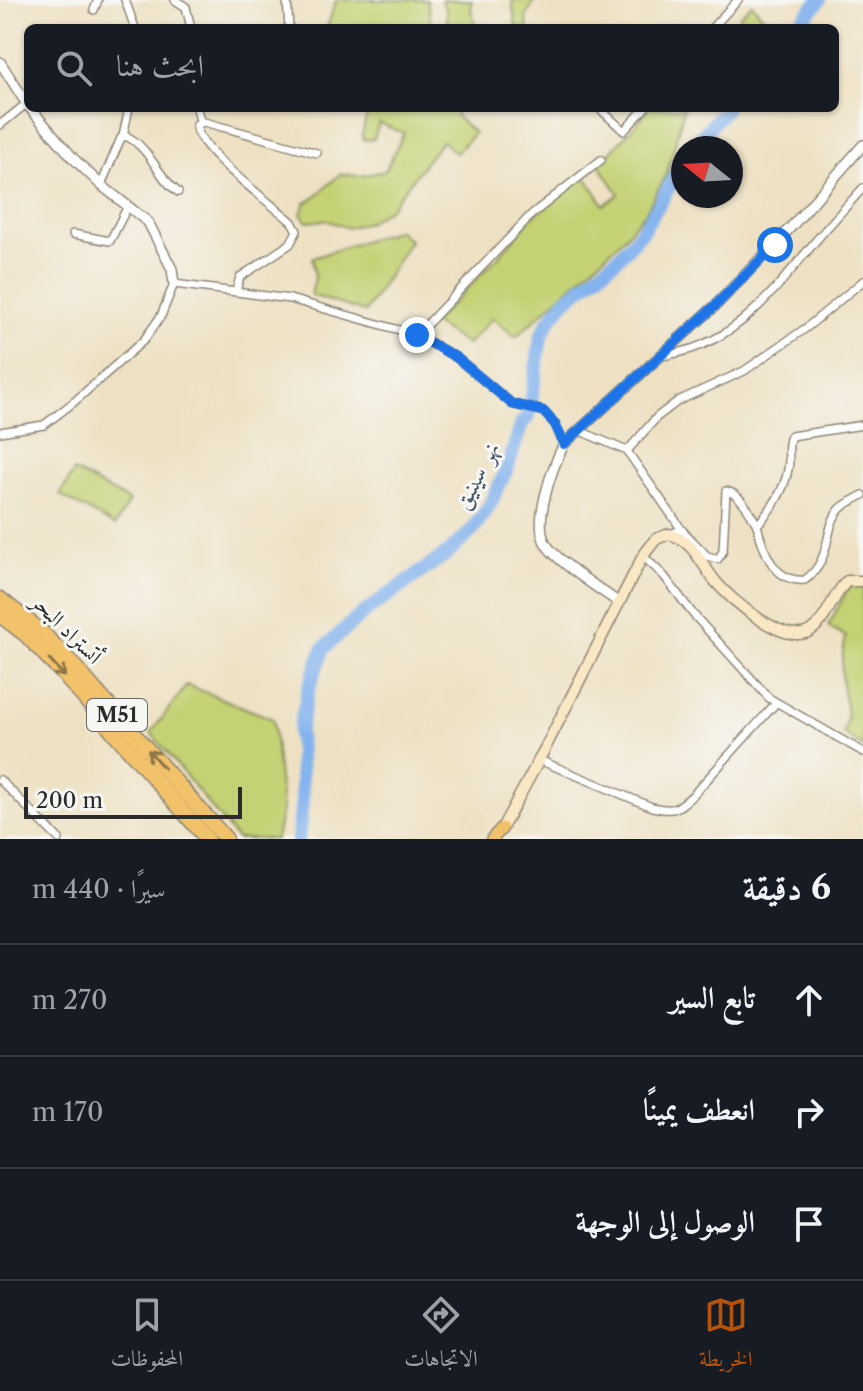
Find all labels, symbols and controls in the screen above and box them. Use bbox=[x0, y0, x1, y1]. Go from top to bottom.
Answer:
search box bbox=[24, 24, 839, 112]
icon: search bbox=[52, 46, 96, 90]
text: ابحث هنا bbox=[116, 47, 204, 84]
north arrow bbox=[671, 136, 743, 208]
route start bbox=[757, 227, 793, 263]
route end bbox=[399, 317, 435, 353]
water label: نهر سينيق bbox=[446, 436, 506, 515]
street label: أتستراد البحر bbox=[24, 585, 110, 671]
one-way arrow bbox=[47, 658, 66, 677]
road number: M51 bbox=[87, 699, 147, 731]
one-way arrow bbox=[147, 750, 165, 770]
scale bar bbox=[24, 783, 242, 819]
text: 200 m bbox=[36, 787, 103, 814]
text: 6 دقيقة bbox=[743, 866, 831, 908]
text: سيرًا · 440 m bbox=[32, 873, 166, 905]
icon: ahead bbox=[787, 978, 831, 1022]
text: تابع السير bbox=[669, 979, 755, 1016]
text: 270 m bbox=[32, 984, 107, 1016]
icon: right bbox=[787, 1090, 831, 1134]
text: انعطف يمينًا bbox=[643, 1091, 755, 1128]
text: 170 m bbox=[32, 1096, 103, 1128]
icon: arrive bbox=[787, 1202, 831, 1246]
text: الوصول إلى الوجهة bbox=[576, 1203, 755, 1240]
tab: المحفوظات bbox=[111, 1293, 183, 1380]
tab: الاتجاهات bbox=[404, 1293, 478, 1380]
tab: الخريطة bbox=[699, 1293, 752, 1380]

